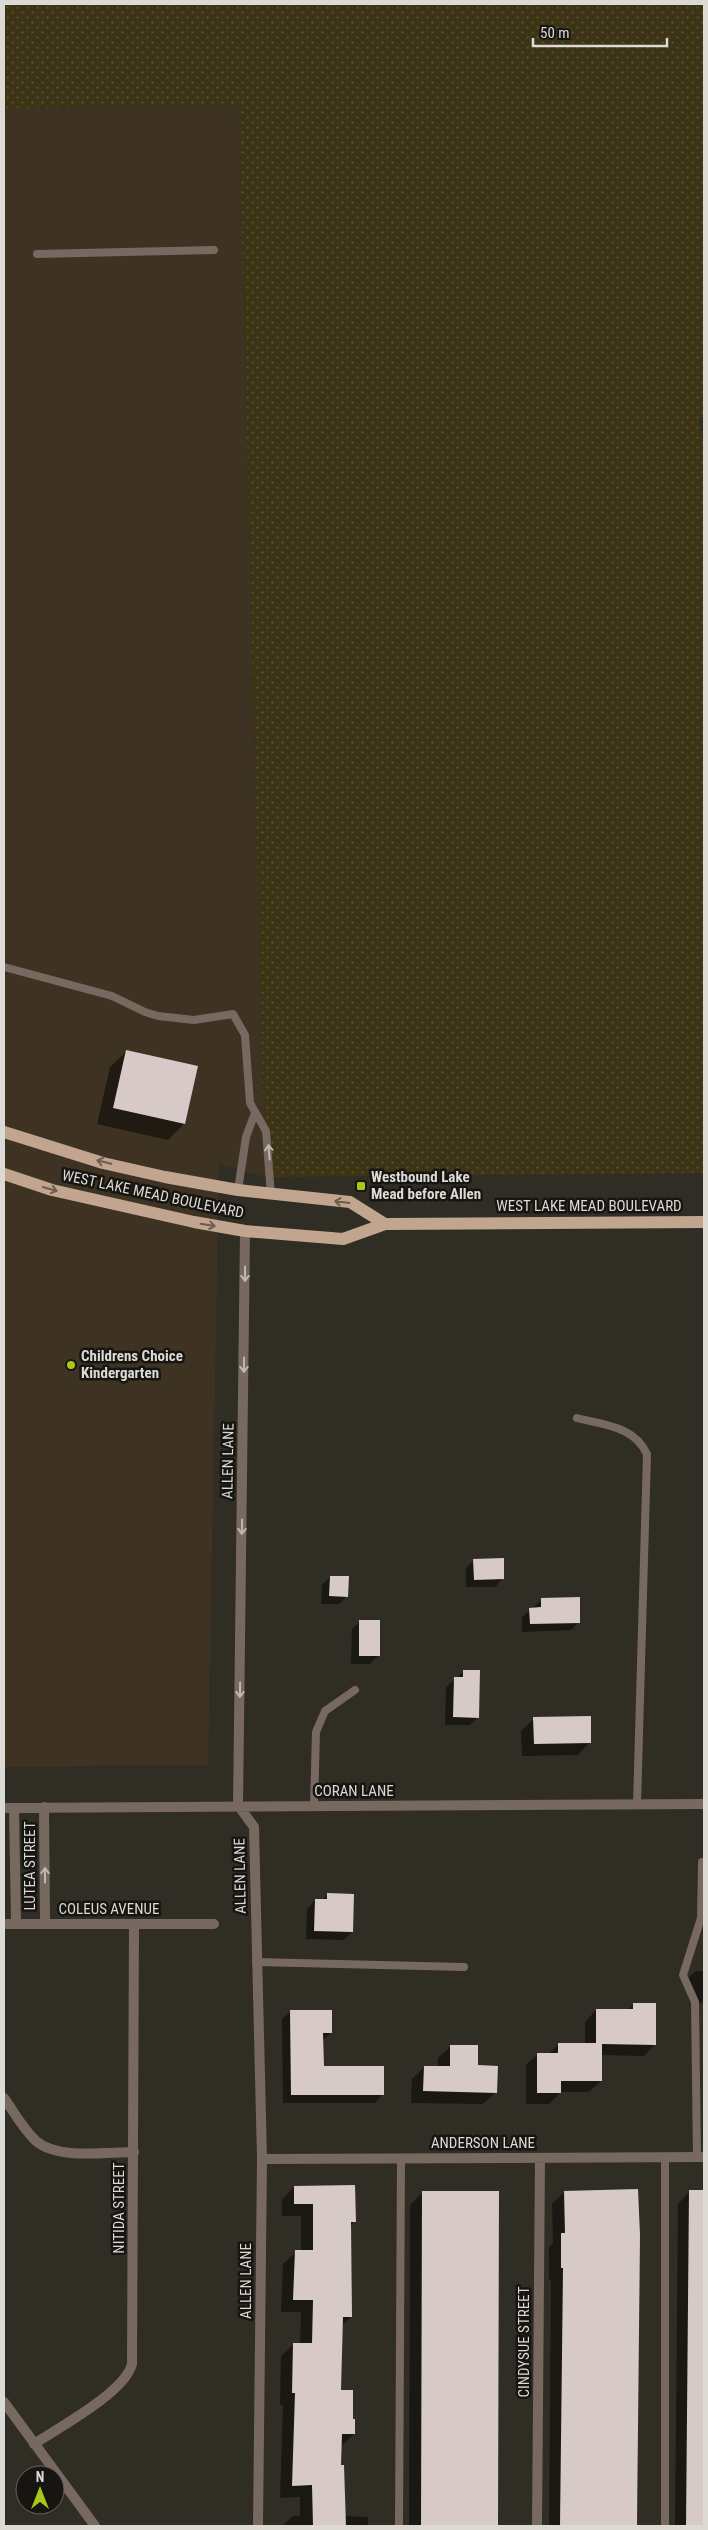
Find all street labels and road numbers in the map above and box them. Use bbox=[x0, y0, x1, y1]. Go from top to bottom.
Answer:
street label: WEST LAKE MEAD BOULEVARD bbox=[60, 1166, 246, 1222]
street label: WEST LAKE MEAD BOULEVARD bbox=[496, 1197, 682, 1215]
street label: ALLEN LANE bbox=[218, 1423, 238, 1499]
street label: CORAN LANE bbox=[314, 1782, 394, 1800]
street label: LUTEA STREET bbox=[21, 1821, 39, 1910]
street label: ALLEN LANE bbox=[230, 1838, 250, 1914]
street label: COLEUS AVENUE bbox=[59, 1900, 159, 1918]
street label: ANDERSON LANE bbox=[431, 2134, 535, 2152]
street label: NITIDA STREET bbox=[110, 2162, 128, 2254]
street label: ALLEN LANE bbox=[237, 2243, 255, 2319]
street label: CINDYSUE STREET bbox=[515, 2286, 533, 2398]

